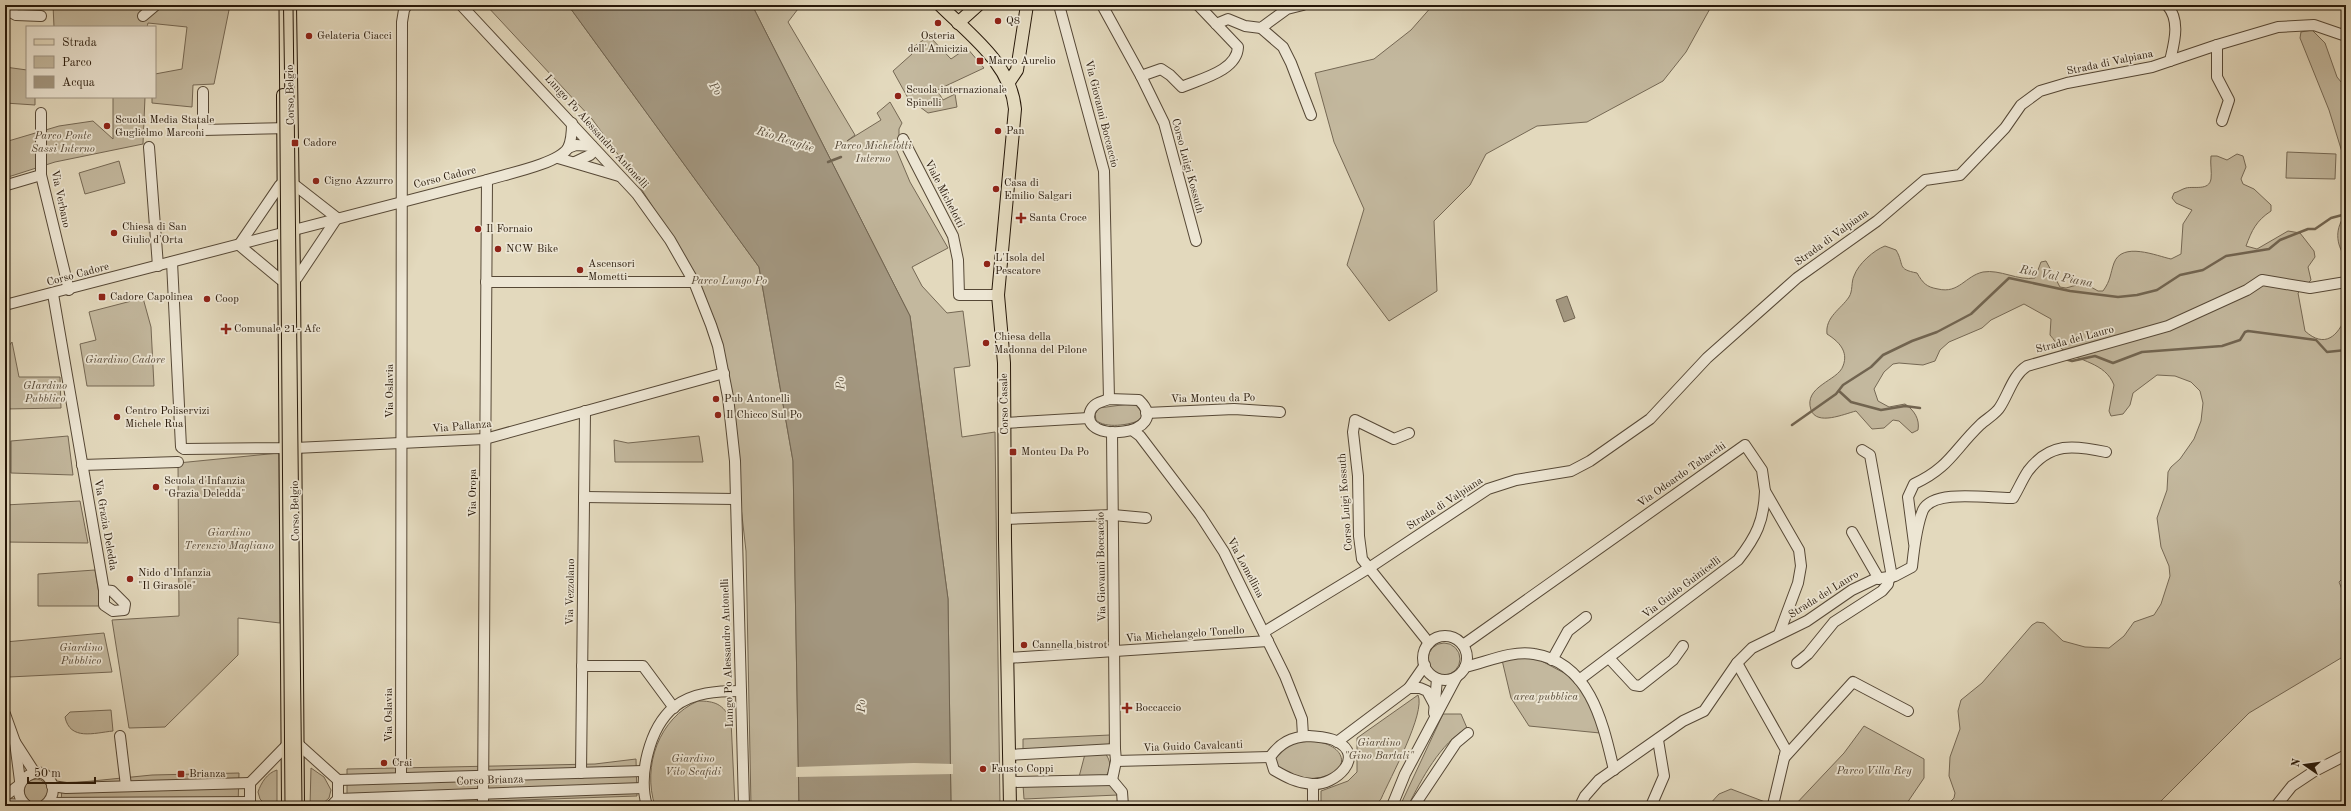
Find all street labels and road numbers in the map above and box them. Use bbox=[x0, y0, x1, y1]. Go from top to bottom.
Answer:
street label: Strada di Valpiana bbox=[2066, 48, 2155, 78]
street label: Via Giovanni Boccaccio bbox=[1082, 59, 1120, 169]
street label: Corso Belgio bbox=[285, 65, 297, 125]
street label: Lungo Po Alessandro Antonelli bbox=[542, 73, 650, 191]
street label: Corso Luigi Kossuth bbox=[1169, 117, 1205, 215]
street label: Viale Michelotti bbox=[922, 158, 966, 230]
street label: Corso Cadore bbox=[413, 165, 477, 191]
street label: Via Verbano bbox=[48, 169, 72, 229]
street label: Strada di Valpiana bbox=[1793, 207, 1871, 268]
street label: Corso Cadore bbox=[46, 261, 110, 289]
street label: Strada del Lauro bbox=[2035, 324, 2115, 356]
street label: Via Oslavia bbox=[385, 363, 396, 418]
street label: Corso Casale bbox=[999, 373, 1011, 435]
street label: Via Monteu da Po bbox=[1171, 393, 1255, 405]
street label: Via Pallanza bbox=[432, 419, 493, 435]
street label: Via Odoardo Tabacchi bbox=[1636, 440, 1728, 510]
street label: Corso Luigi Kossuth bbox=[1337, 453, 1355, 551]
street label: Via Oropa bbox=[468, 468, 479, 517]
street label: Strada di Valpiana bbox=[1405, 475, 1485, 533]
street label: Via Grazia Deledda bbox=[92, 479, 119, 572]
street label: Corso Belgio bbox=[290, 481, 302, 541]
street label: Via Giovanni Boccaccio bbox=[1096, 512, 1108, 622]
street label: Via Lomellina bbox=[1225, 536, 1266, 600]
street label: Via Guido Guinicelli bbox=[1641, 555, 1723, 621]
street label: Via Vezzolano bbox=[565, 558, 577, 626]
street label: Strada del Lauro bbox=[1787, 569, 1861, 621]
street label: Lungo Po Alessandro Antonelli bbox=[720, 578, 736, 728]
street label: Via Michelangelo Tonello bbox=[1125, 625, 1245, 645]
street label: Via Oslavia bbox=[384, 687, 395, 742]
street label: Via Guido Cavalcanti bbox=[1143, 740, 1243, 754]
street label: Corso Brianza bbox=[456, 774, 524, 788]

